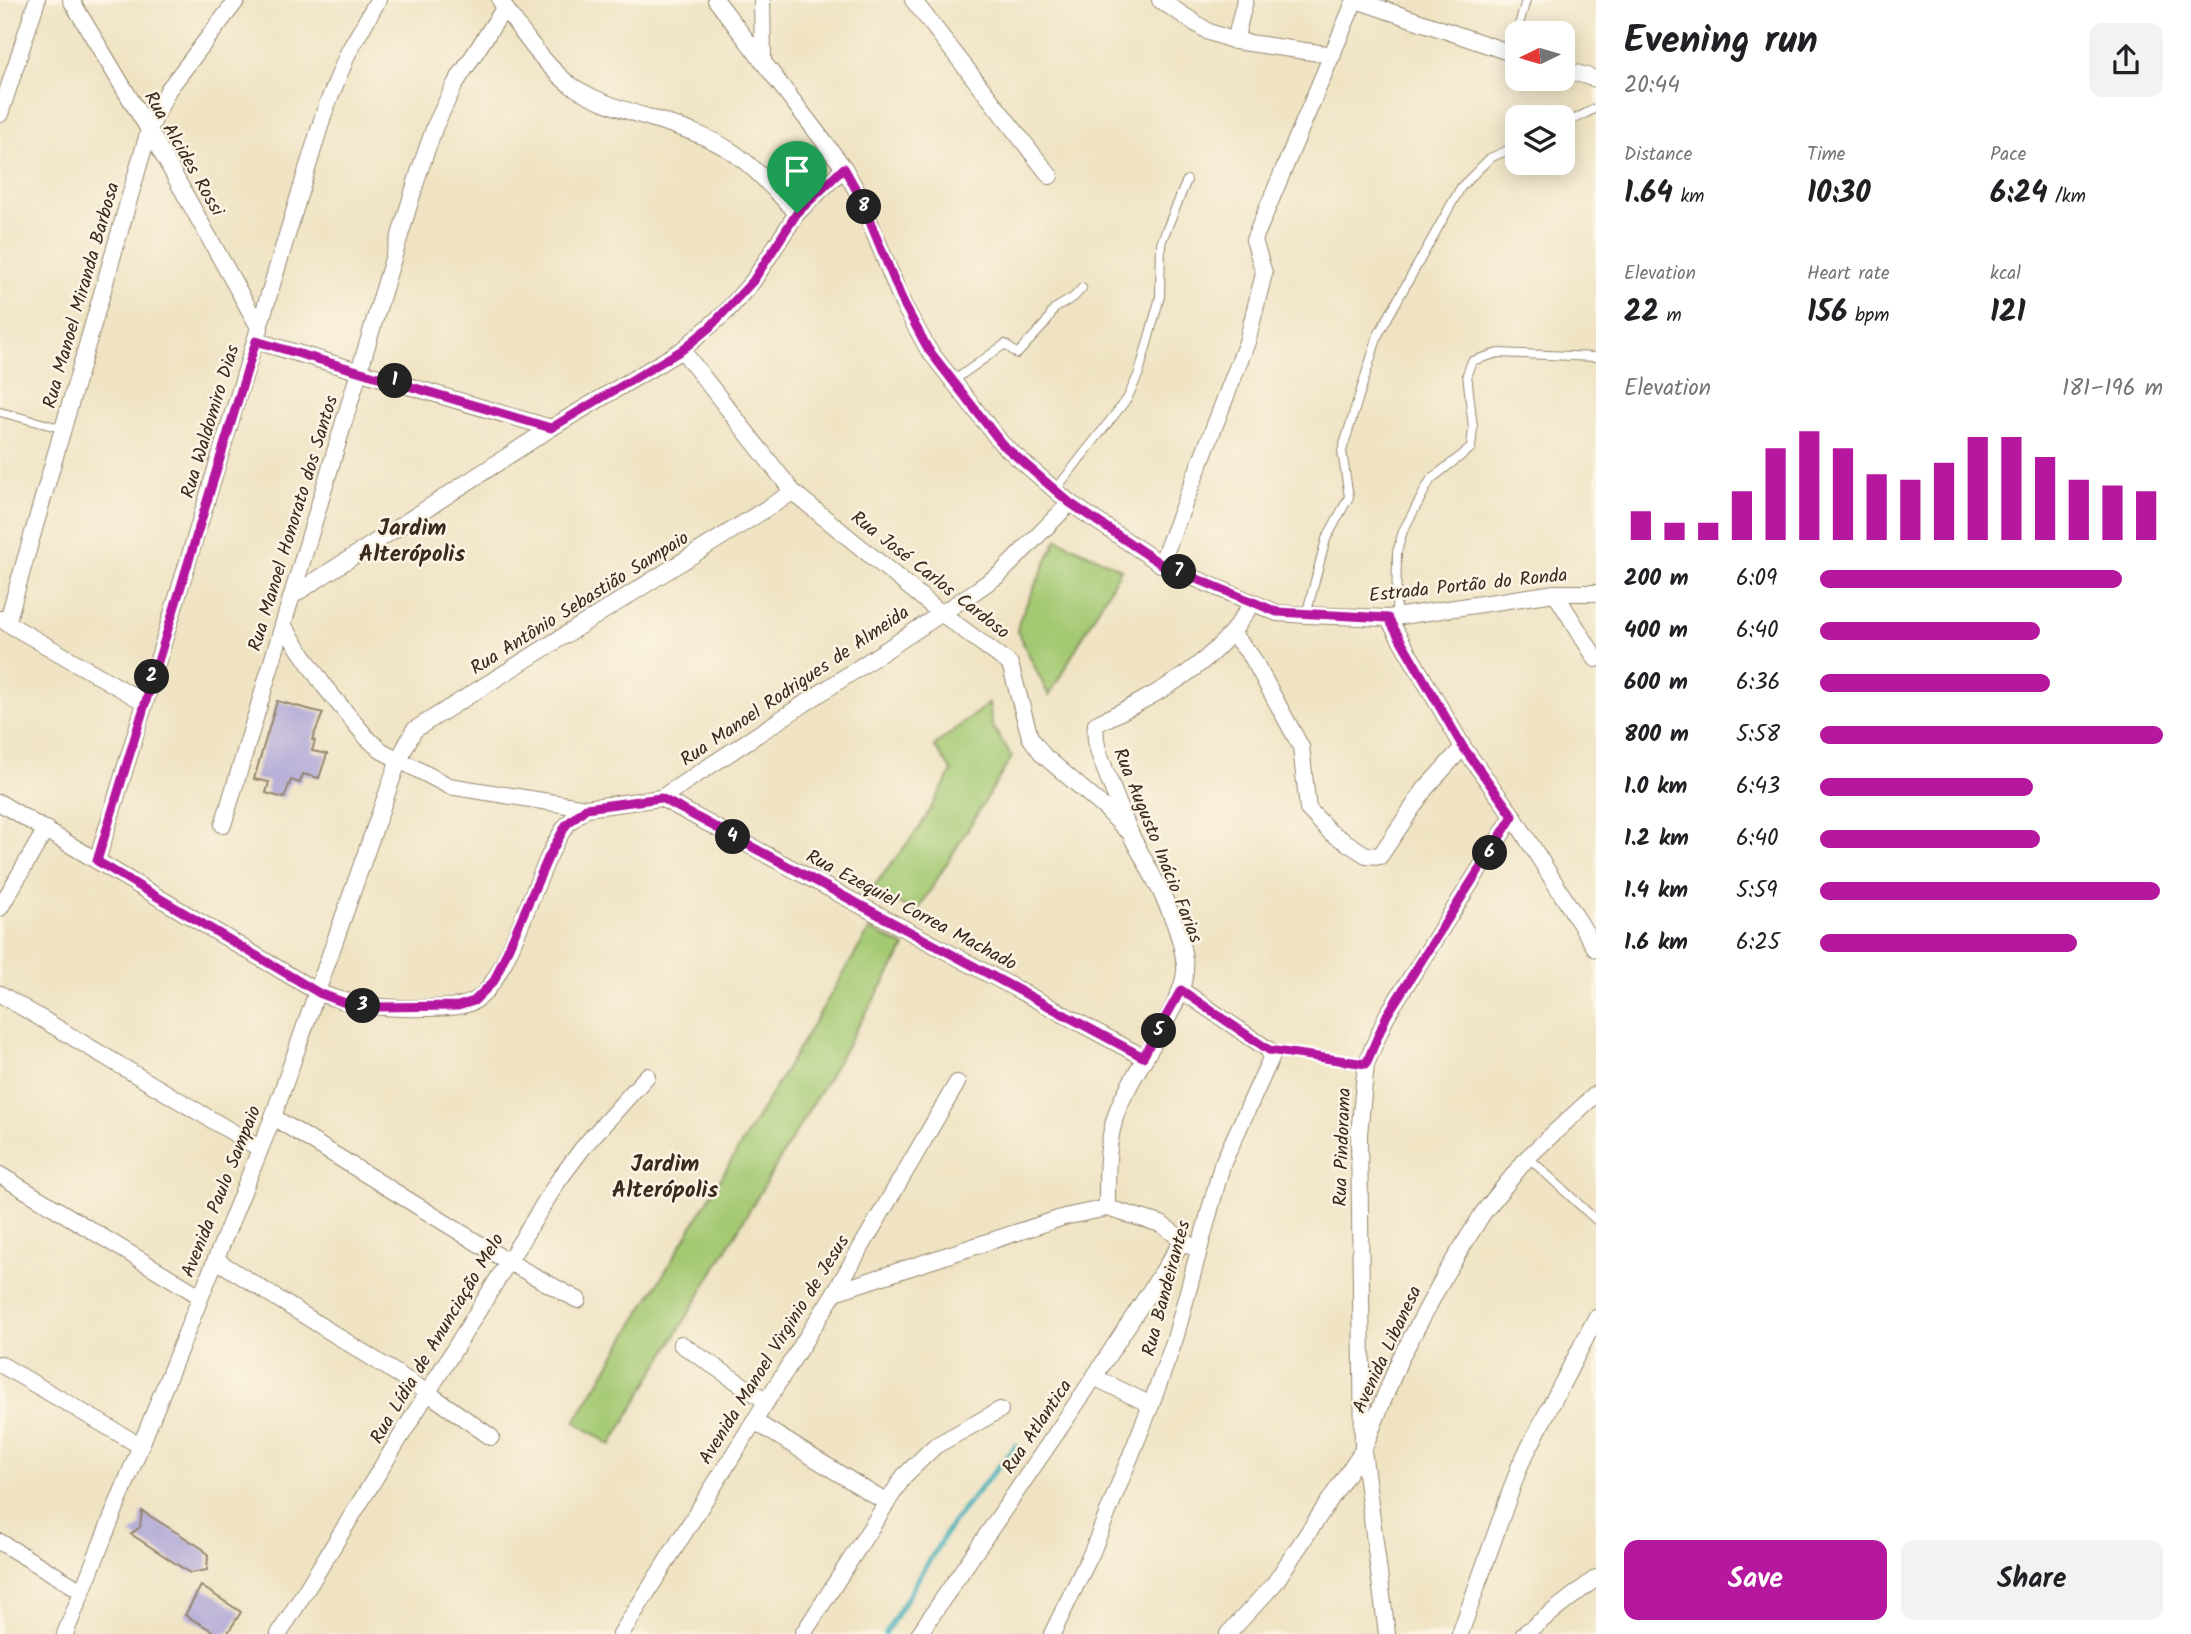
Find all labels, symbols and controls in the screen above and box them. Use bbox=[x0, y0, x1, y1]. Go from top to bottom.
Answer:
text: Evening run bbox=[1624, 12, 1818, 72]
north arrow bbox=[1505, 21, 1575, 91]
map controls bbox=[1505, 21, 1575, 175]
button: share bbox=[2089, 23, 2163, 97]
text: 20:44 bbox=[1624, 68, 1680, 104]
street label: Rua Alcides Rossi bbox=[135, 86, 232, 223]
button: layers bbox=[1505, 105, 1575, 175]
text: Distance bbox=[1624, 140, 1692, 170]
text: Time bbox=[1807, 140, 1845, 170]
text: Pace bbox=[1990, 140, 2026, 170]
pin bbox=[767, 141, 827, 213]
icon: arrive bbox=[778, 152, 816, 190]
text: 1.64 bbox=[1624, 170, 1673, 218]
text: 10:30 bbox=[1807, 170, 1871, 218]
text: 6:24 bbox=[1990, 170, 2047, 218]
street label: Rua Manoel Miranda Barbosa bbox=[35, 179, 129, 412]
text: km bbox=[1673, 182, 1704, 212]
text: /km bbox=[2047, 182, 2086, 212]
pin: 8 bbox=[846, 190, 882, 224]
text: 8 bbox=[858, 191, 869, 221]
text: Elevation bbox=[1624, 259, 1696, 289]
text: Heart rate bbox=[1807, 259, 1890, 289]
text: kcal bbox=[1990, 259, 2021, 289]
text: 22 bbox=[1624, 289, 1659, 337]
text: 156 bbox=[1807, 289, 1848, 337]
text: 121 bbox=[1990, 289, 2026, 337]
text: m bbox=[1659, 301, 1682, 331]
text: bpm bbox=[1848, 301, 1889, 331]
street label: Rua Waldomiro Dias bbox=[173, 341, 249, 502]
pin: 1 bbox=[378, 364, 412, 398]
text: 1 bbox=[392, 365, 397, 395]
text: Elevation bbox=[1624, 371, 1711, 407]
text: 181–196 m bbox=[2062, 371, 2163, 407]
street label: Rua Manoel Honorato dos Santos bbox=[241, 392, 347, 655]
street label: Rua José Carlos Cardoso bbox=[844, 504, 1016, 647]
district label: Jardim Alterópolis bbox=[359, 511, 466, 573]
street label: Rua Antônio Sebastião Sampaio bbox=[465, 524, 695, 684]
pin: 7 bbox=[1162, 554, 1196, 590]
text: 7 bbox=[1174, 556, 1183, 586]
street label: Estrada Portão do Ronda bbox=[1367, 561, 1569, 611]
text: 200 m bbox=[1624, 561, 1689, 597]
text: 6:09 bbox=[1736, 561, 1777, 597]
street label: Rua Manoel Rodrigues de Almeida bbox=[674, 598, 916, 775]
text: 400 m bbox=[1624, 613, 1688, 649]
text: 6:40 bbox=[1736, 613, 1779, 649]
pin: 2 bbox=[134, 660, 170, 694]
text: 2 bbox=[146, 661, 157, 691]
text: 600 m bbox=[1624, 665, 1688, 701]
text: 6:36 bbox=[1736, 665, 1780, 701]
text: 800 m bbox=[1624, 717, 1689, 753]
text: 5:58 bbox=[1736, 717, 1780, 753]
street label: Rua Augusto Inácio Farias bbox=[1104, 744, 1210, 948]
text: 1.0 km bbox=[1624, 769, 1687, 805]
text: 6:43 bbox=[1736, 769, 1780, 805]
pin: 4 bbox=[716, 820, 750, 854]
text: 4 bbox=[727, 821, 738, 851]
text: 1.2 km bbox=[1624, 821, 1689, 857]
text: 6:40 bbox=[1736, 821, 1779, 857]
pin: 6 bbox=[1472, 836, 1508, 870]
text: 6 bbox=[1484, 837, 1495, 867]
street label: Rua Ezequiel Correa Machado bbox=[800, 842, 1022, 979]
text: 1.4 km bbox=[1624, 873, 1688, 909]
text: 5:59 bbox=[1736, 873, 1778, 909]
text: 1.6 km bbox=[1624, 925, 1688, 961]
text: 6:25 bbox=[1736, 925, 1780, 961]
pin: 3 bbox=[346, 988, 380, 1024]
text: 3 bbox=[357, 990, 368, 1020]
pin: 5 bbox=[1142, 1014, 1176, 1048]
text: 5 bbox=[1154, 1015, 1163, 1045]
street label: Rua Pindorama bbox=[1326, 1087, 1360, 1207]
street label: Avenida Paulo Sampaio bbox=[174, 1101, 270, 1282]
district label: Jardim Alterópolis bbox=[612, 1147, 719, 1209]
street label: Rua Bandeirantes bbox=[1134, 1217, 1200, 1360]
street label: Rua Lídia de Anunciação Melo bbox=[363, 1228, 513, 1450]
street label: Avenida Manoel Virginio de Jesus bbox=[691, 1229, 858, 1471]
street label: Avenida Libanesa bbox=[1345, 1281, 1431, 1419]
street label: Rua Atlantica bbox=[995, 1374, 1080, 1481]
button: Save bbox=[1624, 1540, 1887, 1620]
button: Share bbox=[1901, 1540, 2163, 1620]

